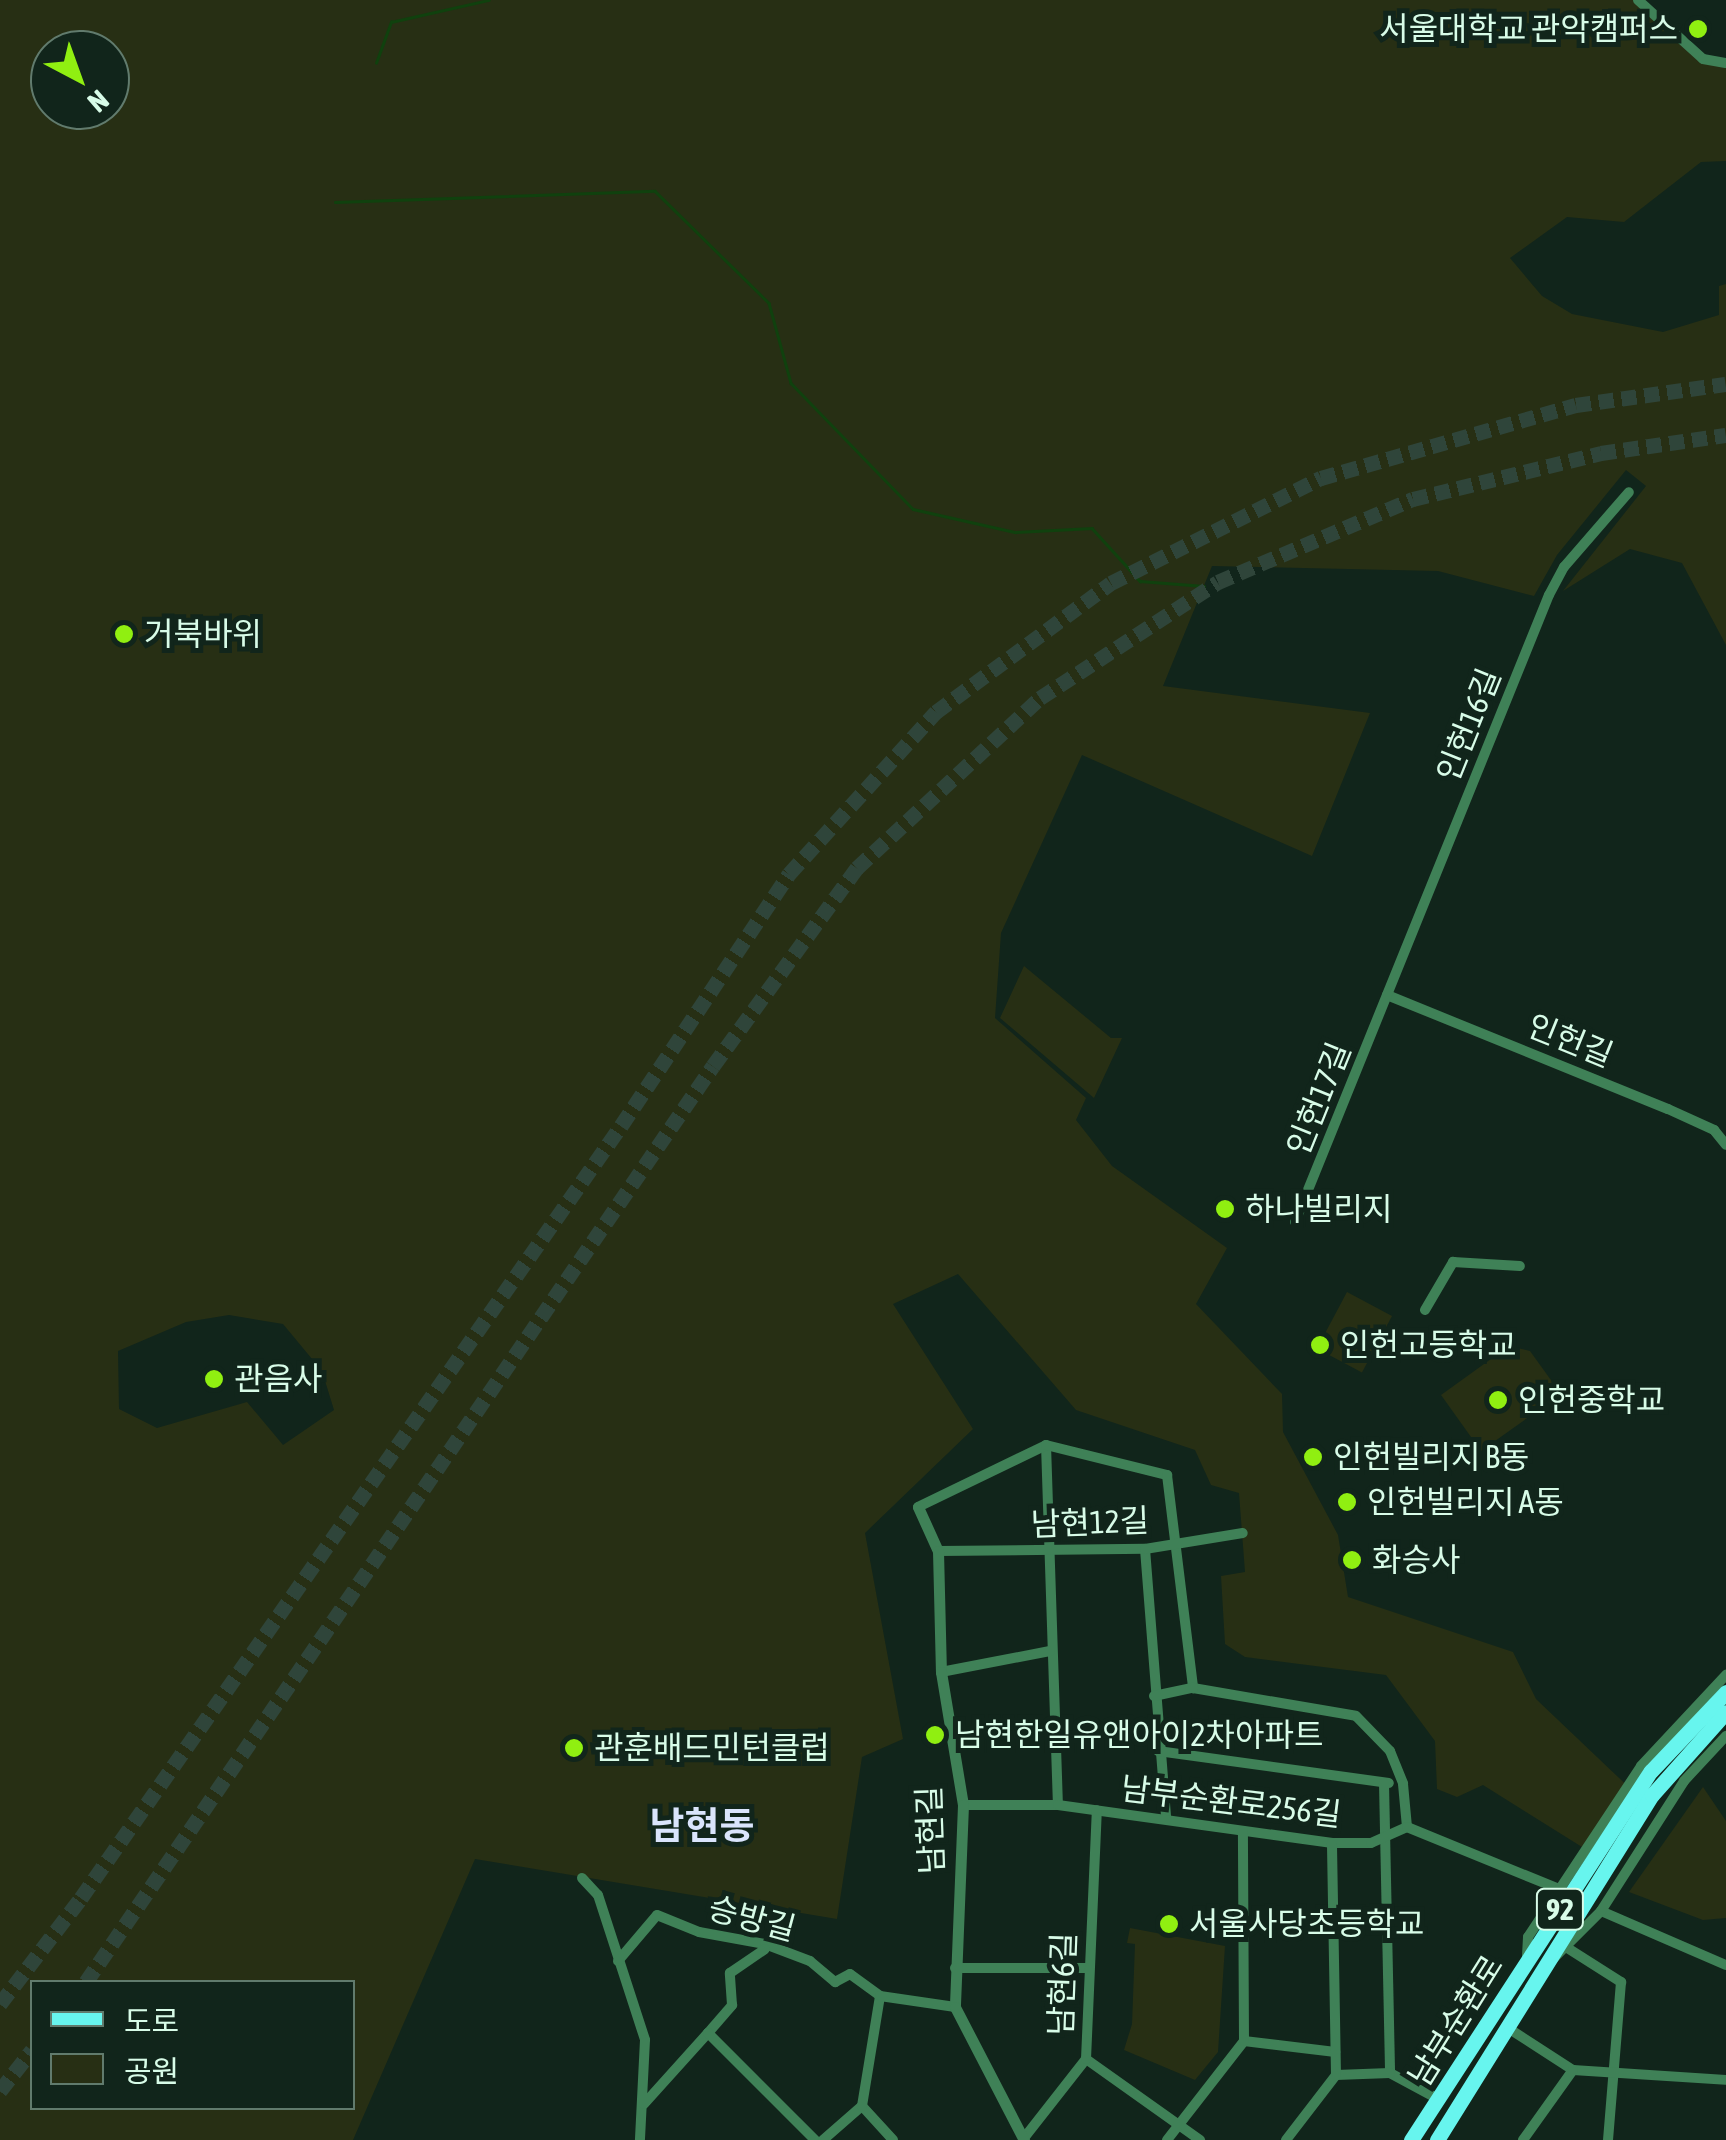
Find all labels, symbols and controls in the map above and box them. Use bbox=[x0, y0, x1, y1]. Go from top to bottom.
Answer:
place label: 서울대학교 관악캠퍼스 bbox=[1379, 10, 1678, 48]
marker: 서울대학교 관악캠퍼스 bbox=[1687, 18, 1709, 40]
north arrow bbox=[30, 30, 130, 130]
text: N bbox=[82, 84, 115, 119]
place label: 거북바위 bbox=[144, 615, 262, 653]
marker: 거북바위 bbox=[113, 623, 135, 645]
street label: 인헌16길 bbox=[1429, 663, 1509, 787]
street label: 인헌길 bbox=[1522, 1007, 1618, 1075]
street label: 인헌17길 bbox=[1279, 1037, 1359, 1161]
place label: 하나빌리지 bbox=[1245, 1190, 1392, 1228]
marker: 하나빌리지 bbox=[1214, 1198, 1236, 1220]
place label: 인헌고등학교 bbox=[1340, 1326, 1517, 1364]
marker: 인헌고등학교 bbox=[1309, 1334, 1331, 1356]
place label: 관음사 bbox=[234, 1360, 322, 1398]
marker: 관음사 bbox=[203, 1368, 225, 1390]
place label: 인헌중학교 bbox=[1518, 1381, 1665, 1419]
marker: 인헌중학교 bbox=[1487, 1389, 1509, 1411]
place label: 인헌빌리지 B동 bbox=[1333, 1438, 1529, 1476]
marker: 인헌빌리지 B동 bbox=[1302, 1446, 1324, 1468]
place label: 인헌빌리지 A동 bbox=[1367, 1483, 1564, 1521]
marker: 인헌빌리지 A동 bbox=[1336, 1491, 1358, 1513]
street label: 남현12길 bbox=[1030, 1502, 1150, 1544]
place label: 화승사 bbox=[1372, 1541, 1460, 1579]
marker: 화승사 bbox=[1341, 1549, 1363, 1571]
place label: 남현한일유앤아이2차아파트 bbox=[955, 1716, 1323, 1754]
marker: 남현한일유앤아이2차아파트 bbox=[924, 1724, 946, 1746]
place label: 관훈배드민턴클럽 bbox=[594, 1729, 830, 1767]
marker: 관훈배드민턴클럽 bbox=[563, 1737, 585, 1759]
street label: 남부순환로256길 bbox=[1119, 1769, 1343, 1835]
street label: 남현길 bbox=[910, 1785, 952, 1875]
district label: 남현동 bbox=[650, 1803, 754, 1849]
road number: 92 bbox=[1535, 1884, 1585, 1934]
street label: 승방길 bbox=[704, 1889, 800, 1949]
place label: 서울사당초등학교 bbox=[1189, 1905, 1425, 1943]
marker: 서울사당초등학교 bbox=[1158, 1913, 1180, 1935]
street label: 남현6길 bbox=[1042, 1932, 1084, 2036]
street label: 남부순환로 bbox=[1401, 1948, 1511, 2094]
legend bbox=[30, 1980, 355, 2110]
text: 도로 bbox=[124, 2004, 179, 2038]
text: 공원 bbox=[124, 2054, 179, 2088]

